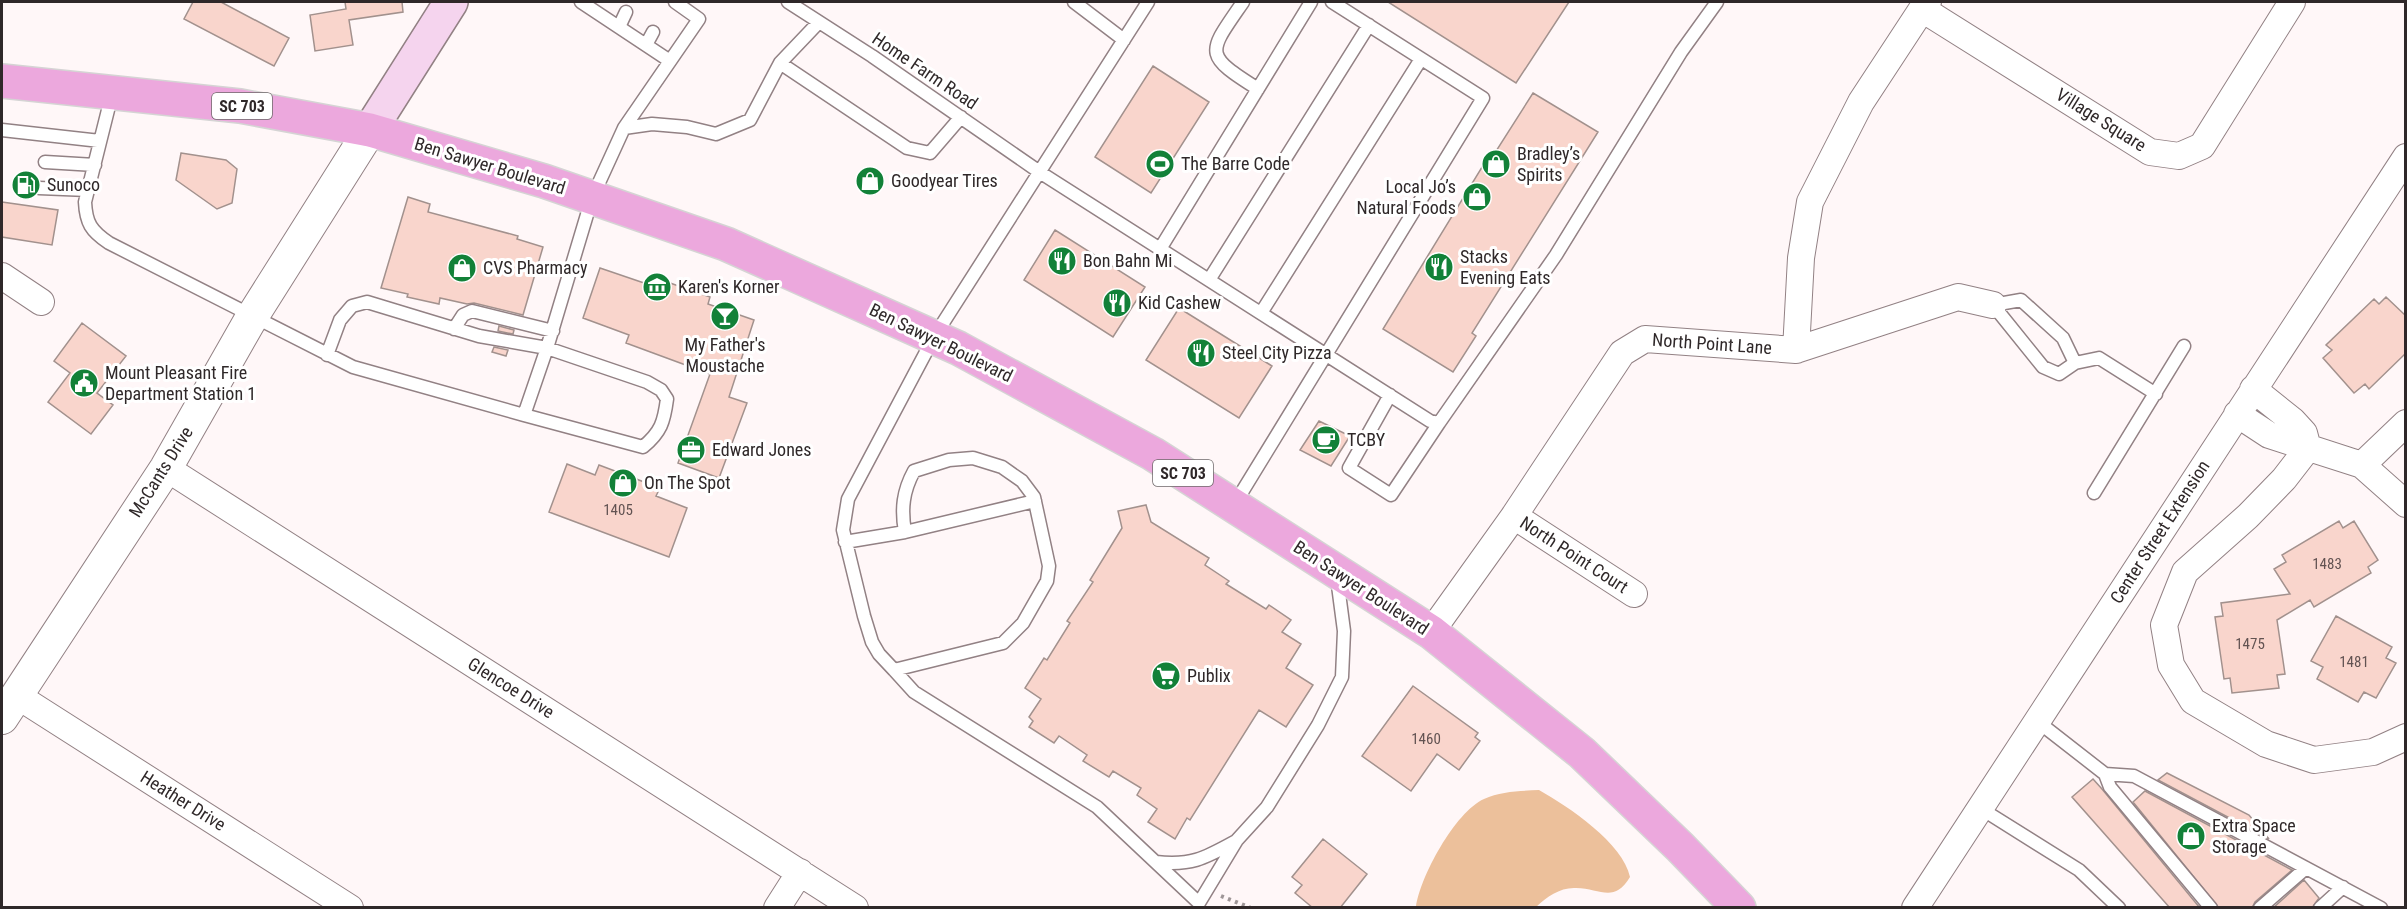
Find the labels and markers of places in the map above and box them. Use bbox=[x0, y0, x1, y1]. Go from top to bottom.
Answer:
place label: Bradley’s Spirits bbox=[1517, 143, 1580, 185]
sports icon: The Barre Code bbox=[1144, 148, 1176, 180]
shop icon: Bradley’s Spirits bbox=[1480, 148, 1512, 180]
place label: The Barre Code bbox=[1181, 153, 1290, 174]
shop icon: Goodyear Tires bbox=[854, 165, 886, 197]
fuel station icon: Sunoco bbox=[10, 169, 42, 201]
place label: Goodyear Tires bbox=[891, 170, 998, 191]
place label: Sunoco bbox=[47, 174, 100, 195]
place label: Local Jo’s Natural Foods bbox=[1356, 176, 1456, 218]
shop icon: Local Jo’s Natural Foods bbox=[1461, 181, 1493, 213]
restaurant icon: Bon Bahn Mi bbox=[1046, 245, 1078, 277]
place label: Stacks Evening Eats bbox=[1460, 246, 1550, 288]
place label: Bon Bahn Mi bbox=[1083, 250, 1172, 271]
restaurant icon: Stacks Evening Eats bbox=[1423, 251, 1455, 283]
shop icon: CVS Pharmacy bbox=[446, 252, 478, 284]
place label: CVS Pharmacy bbox=[483, 257, 588, 278]
museum icon: Karen's Korner bbox=[641, 271, 673, 303]
place label: Karen's Korner bbox=[678, 276, 780, 297]
restaurant icon: Kid Cashew bbox=[1101, 287, 1133, 319]
place label: Kid Cashew bbox=[1138, 292, 1221, 313]
bar icon: My Father's Moustache bbox=[709, 300, 741, 332]
place label: My Father's Moustache bbox=[685, 334, 765, 376]
restaurant icon: Steel City Pizza bbox=[1185, 337, 1217, 369]
place label: Steel City Pizza bbox=[1222, 342, 1332, 363]
place label: Mount Pleasant Fire Department Station 1 bbox=[105, 362, 256, 404]
public building icon: Mount Pleasant Fire Department Station 1 bbox=[68, 367, 100, 399]
cafe icon: TCBY bbox=[1310, 424, 1342, 456]
place label: TCBY bbox=[1347, 429, 1386, 450]
office icon: Edward Jones bbox=[675, 434, 707, 466]
place label: Edward Jones bbox=[712, 439, 812, 460]
shop icon: On The Spot bbox=[607, 467, 639, 499]
place label: On The Spot bbox=[644, 472, 731, 493]
supermarket icon: Publix bbox=[1150, 660, 1182, 692]
place label: Publix bbox=[1187, 665, 1231, 686]
place label: Extra Space Storage bbox=[2212, 815, 2296, 857]
shop icon: Extra Space Storage bbox=[2175, 820, 2207, 852]

